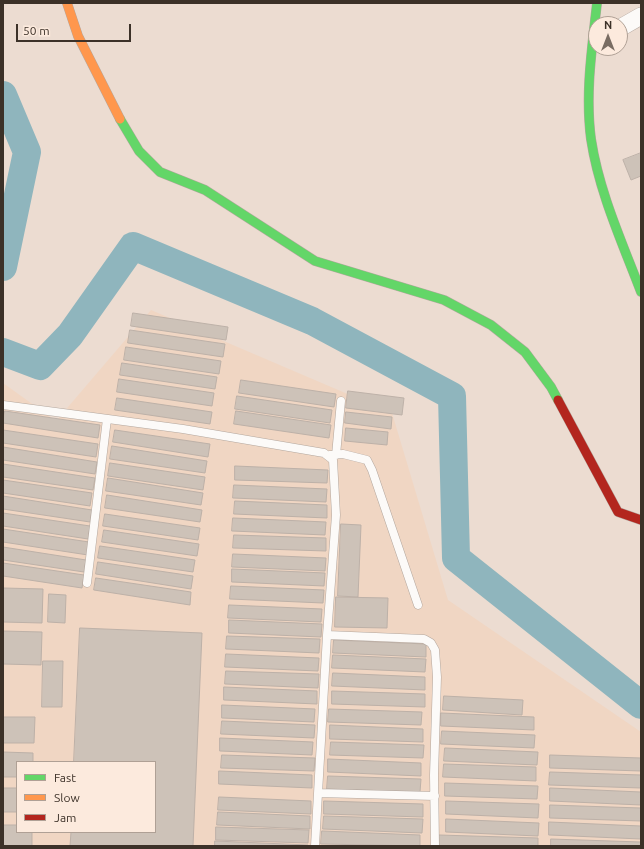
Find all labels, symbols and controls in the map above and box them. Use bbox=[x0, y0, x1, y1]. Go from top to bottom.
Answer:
scale bar bbox=[18, 16, 133, 42]
north arrow bbox=[588, 16, 628, 56]
text: N bbox=[604, 19, 612, 31]
text: 50 m bbox=[23, 24, 50, 37]
legend bbox=[16, 761, 156, 833]
text: Fast bbox=[54, 771, 76, 784]
text: Slow bbox=[54, 791, 80, 804]
text: Jam bbox=[54, 811, 76, 824]

